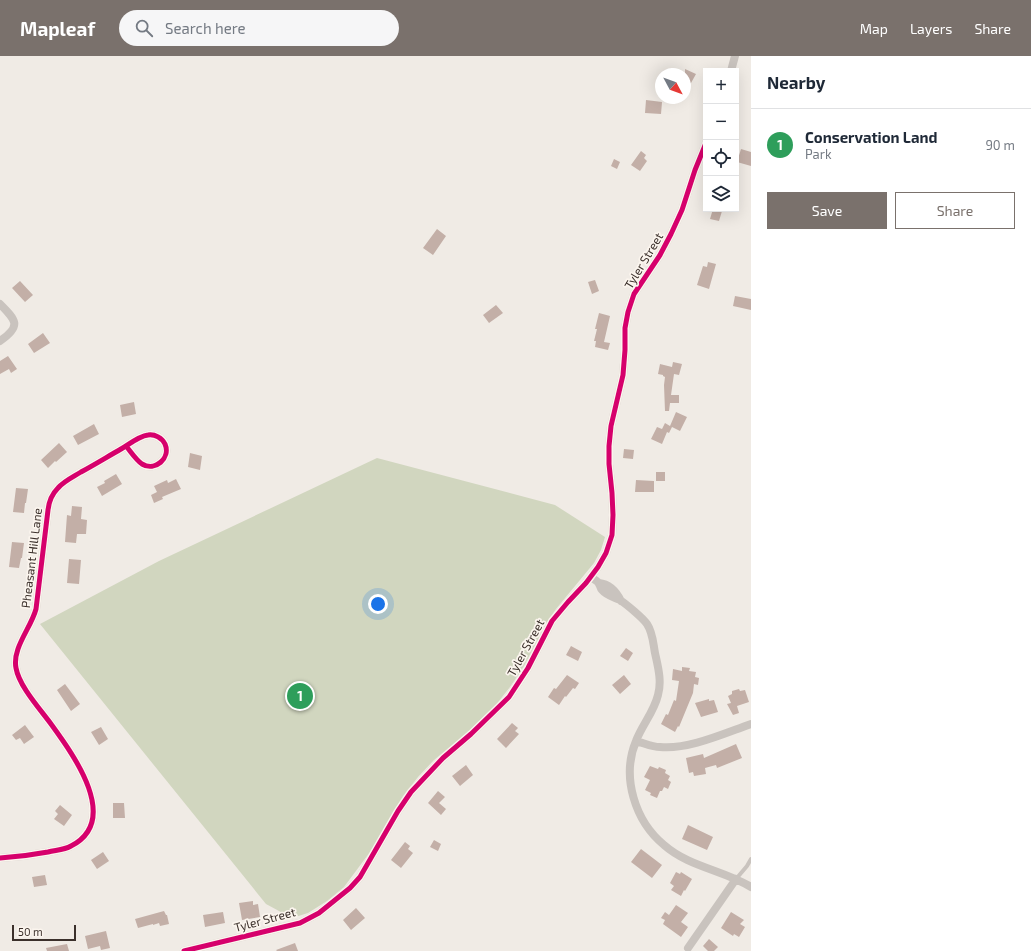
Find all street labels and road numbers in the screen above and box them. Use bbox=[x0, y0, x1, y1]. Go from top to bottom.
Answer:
street label: Tyler Street bbox=[621, 229, 666, 291]
street label: Pheasant Hill Lane bbox=[18, 507, 44, 609]
street label: Tyler Street bbox=[504, 616, 547, 678]
street label: Tyler Street bbox=[232, 904, 297, 934]

